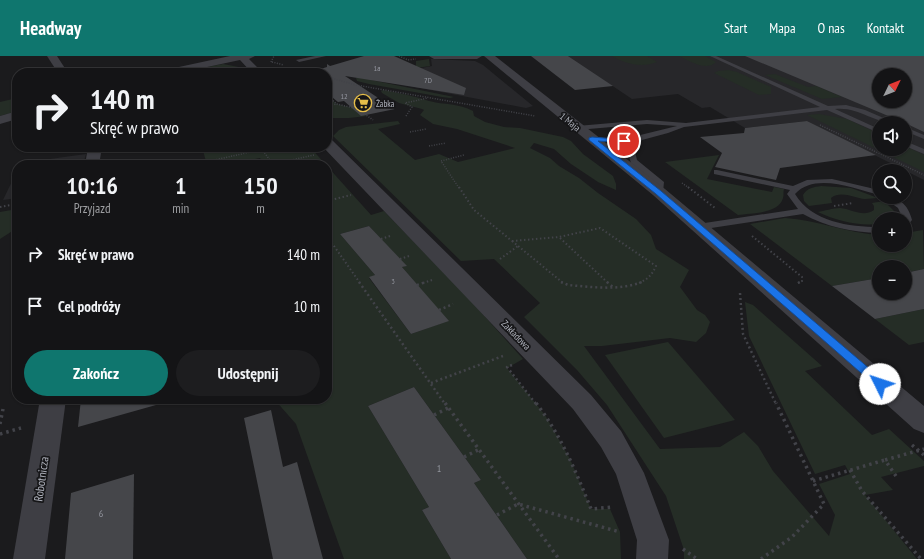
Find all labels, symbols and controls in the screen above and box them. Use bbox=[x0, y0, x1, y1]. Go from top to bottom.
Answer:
text: Headway bbox=[20, 16, 81, 40]
text: Start bbox=[724, 19, 747, 37]
text: Mapa bbox=[769, 19, 796, 37]
text: O nas bbox=[818, 19, 845, 37]
text: Kontakt bbox=[867, 19, 904, 37]
house number: 1a bbox=[374, 63, 380, 73]
north arrow bbox=[872, 68, 912, 108]
map controls bbox=[872, 68, 912, 300]
house number: 7D bbox=[424, 75, 432, 85]
text: 140 m bbox=[90, 80, 154, 117]
icon: right bbox=[24, 84, 76, 136]
house number: 12 bbox=[340, 91, 348, 101]
supermarket icon: Żabka bbox=[353, 93, 373, 113]
place label: Żabka bbox=[376, 98, 395, 109]
street label: 1 Maja bbox=[557, 110, 583, 134]
text: Skręć w prawo bbox=[90, 116, 179, 139]
button: sound bbox=[872, 116, 912, 156]
pin bbox=[607, 124, 641, 158]
icon: arrive bbox=[613, 130, 635, 152]
button: search bbox=[872, 164, 912, 204]
text: 10:16 bbox=[66, 170, 118, 201]
text: 1 bbox=[175, 170, 186, 201]
text: 150 bbox=[243, 170, 278, 201]
text: Przyjazd bbox=[74, 200, 111, 217]
text: min bbox=[172, 200, 189, 217]
text: m bbox=[256, 200, 265, 217]
button: + bbox=[872, 212, 912, 252]
icon: right bbox=[24, 243, 46, 265]
text: Skręć w prawo bbox=[58, 245, 134, 264]
text: 140 m bbox=[287, 245, 320, 264]
button: − bbox=[872, 260, 912, 300]
house number: 3 bbox=[391, 276, 395, 286]
icon: arrive bbox=[24, 295, 46, 317]
text: Cel podróży bbox=[58, 297, 120, 316]
text: 10 m bbox=[294, 297, 320, 316]
street label: Zakładowa bbox=[499, 317, 533, 353]
button: Zakończ bbox=[24, 350, 168, 396]
button: Udostępnij bbox=[176, 350, 320, 396]
position arrow bbox=[859, 363, 901, 405]
street label: Robotnicza bbox=[30, 455, 52, 502]
house number: 1 bbox=[437, 462, 441, 475]
house number: 6 bbox=[99, 507, 104, 520]

